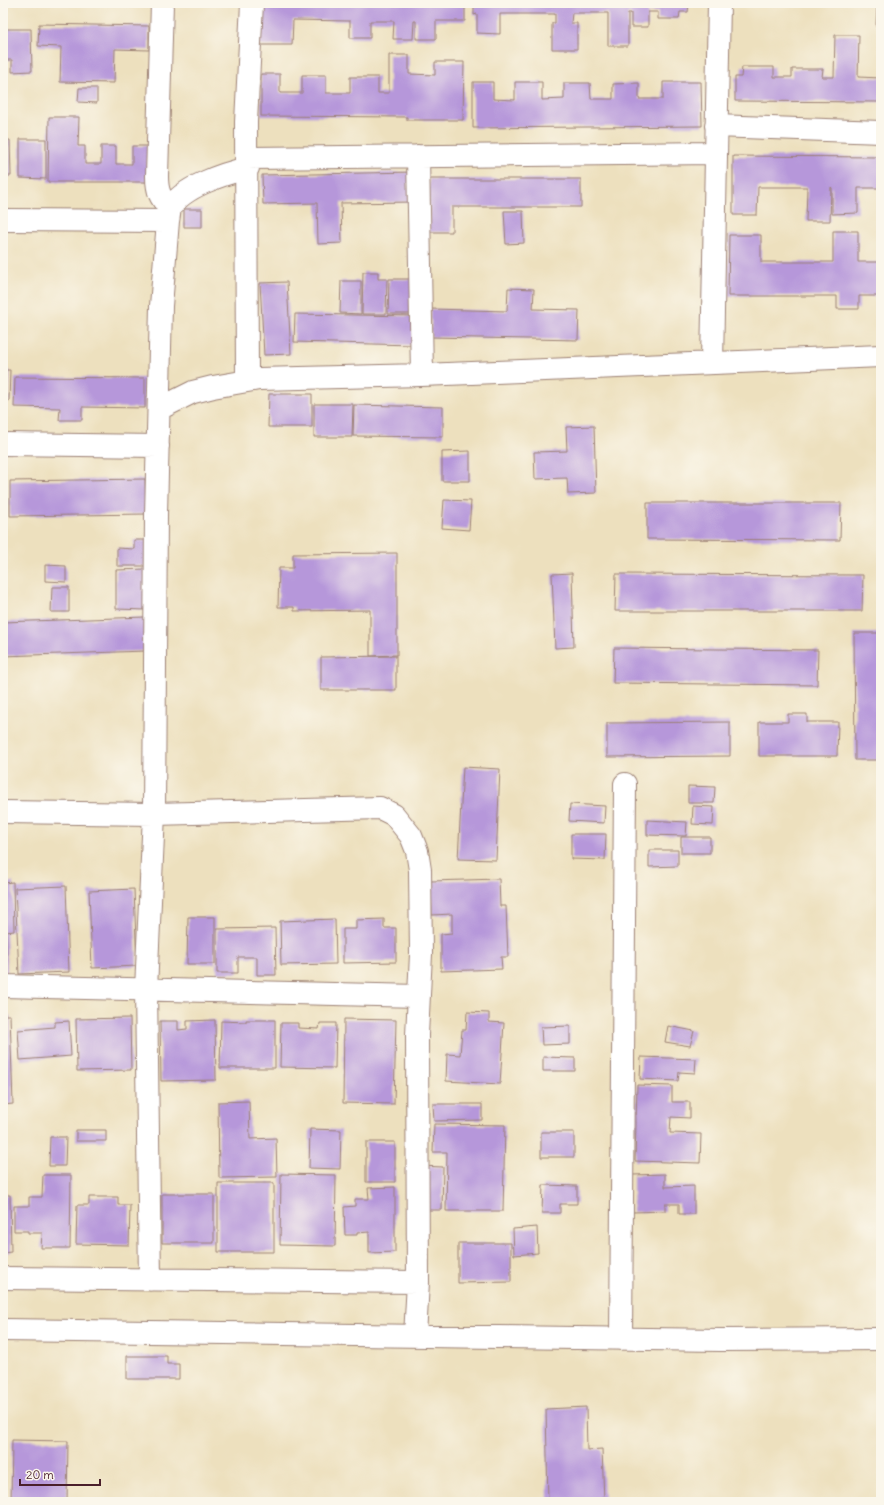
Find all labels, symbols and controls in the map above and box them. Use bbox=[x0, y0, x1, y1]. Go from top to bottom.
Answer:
scale bar bbox=[20, 1461, 100, 1487]
text: 20 m bbox=[26, 1467, 54, 1482]

